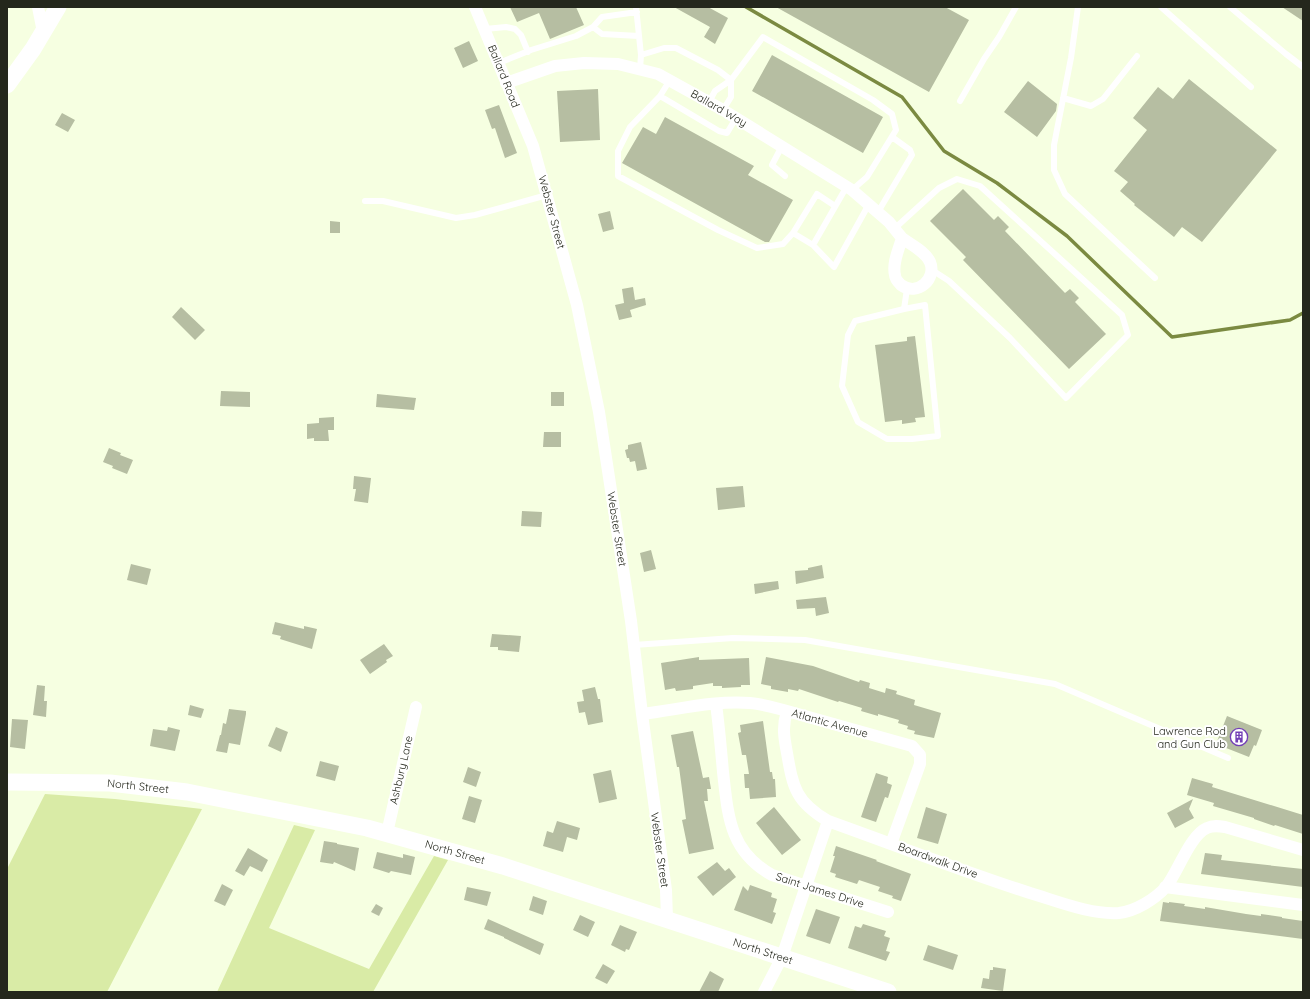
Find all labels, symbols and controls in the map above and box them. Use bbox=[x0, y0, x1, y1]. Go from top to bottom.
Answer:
street label: Ballard Road bbox=[485, 43, 523, 109]
street label: Ballard Way bbox=[688, 86, 750, 130]
street label: Webster Street bbox=[535, 174, 569, 251]
street label: Webster Street bbox=[604, 491, 630, 568]
street label: Atlantic Avenue bbox=[790, 705, 870, 741]
place label: Lawrence Rod and Gun Club bbox=[1153, 724, 1226, 751]
building icon: Lawrence Rod and Gun Club bbox=[1229, 727, 1249, 747]
street label: Ashbury Lane bbox=[386, 734, 416, 806]
street label: North Street bbox=[106, 776, 170, 796]
street label: Webster Street bbox=[648, 812, 672, 889]
street label: North Street bbox=[423, 837, 487, 867]
street label: Boardwalk Drive bbox=[896, 839, 980, 881]
street label: Saint James Drive bbox=[774, 869, 866, 911]
street label: North Street bbox=[731, 935, 795, 967]

